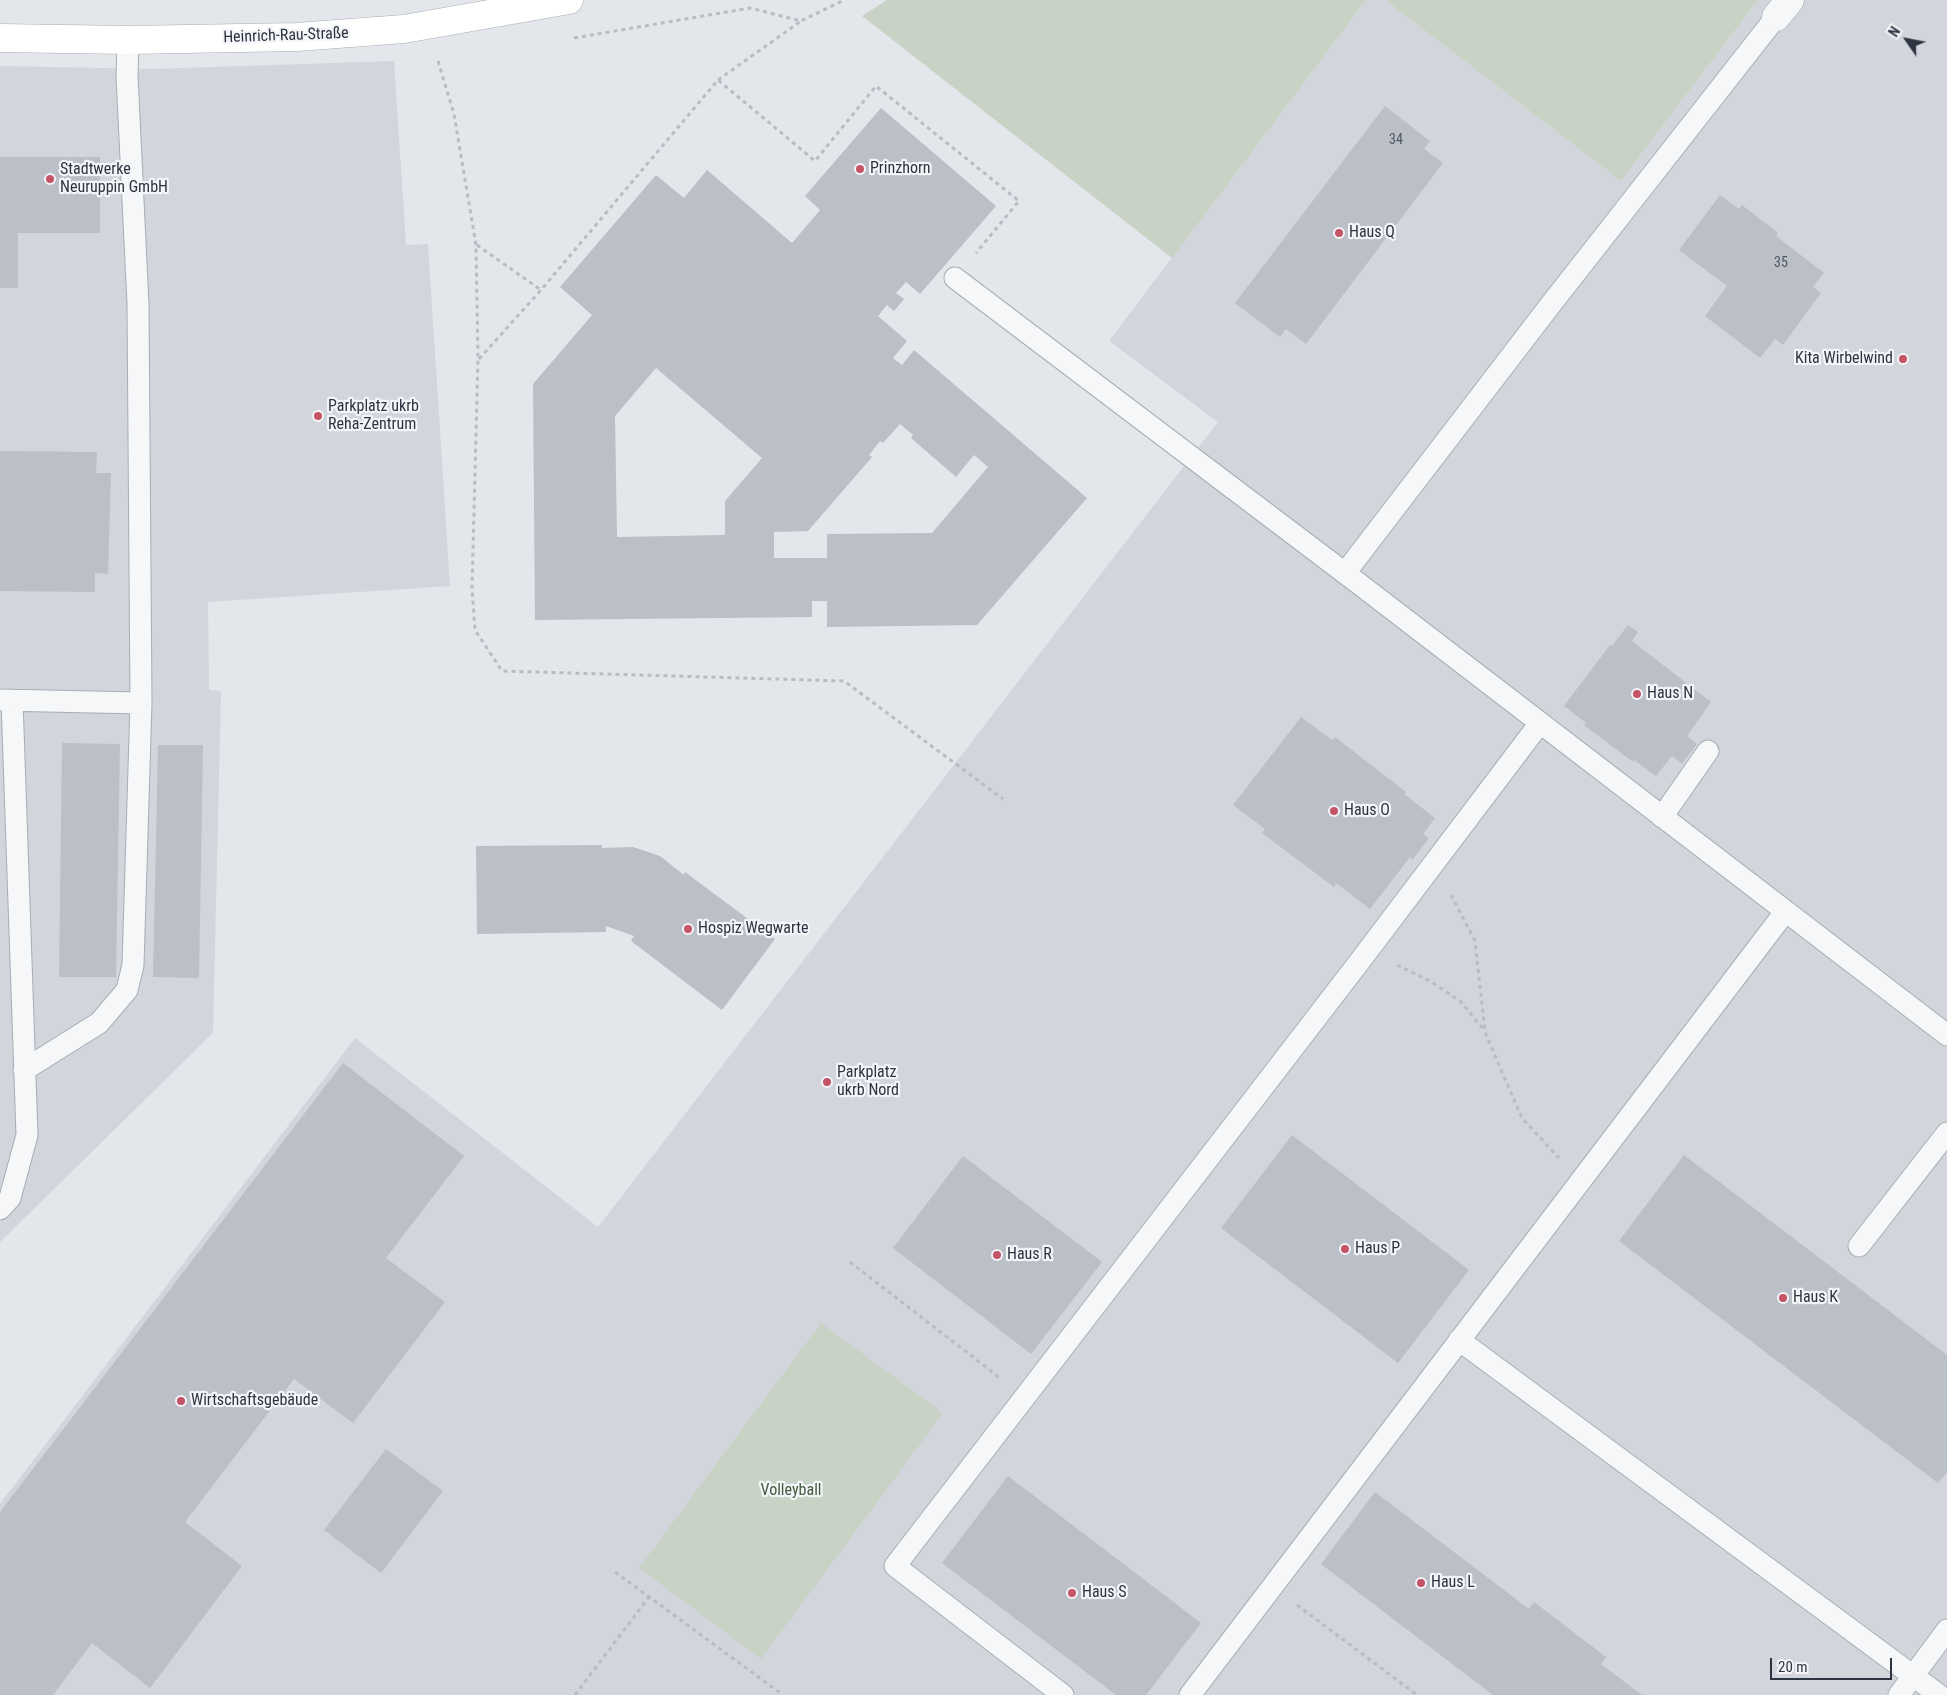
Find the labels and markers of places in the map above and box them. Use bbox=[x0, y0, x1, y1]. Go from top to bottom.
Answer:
place label: Prinzhorn bbox=[870, 159, 931, 179]
place label: Stadtwerke Neuruppin GmbH bbox=[60, 160, 168, 198]
marker: Prinzhorn bbox=[854, 163, 866, 175]
marker: Stadtwerke Neuruppin GmbH bbox=[44, 173, 56, 185]
place label: Haus Q bbox=[1349, 223, 1395, 243]
marker: Haus Q bbox=[1333, 227, 1345, 239]
place label: Kita Wirbelwind bbox=[1795, 349, 1893, 369]
marker: Kita Wirbelwind bbox=[1897, 353, 1909, 365]
place label: Parkplatz ukrb Reha-Zentrum bbox=[328, 397, 419, 435]
marker: Parkplatz ukrb Reha-Zentrum bbox=[312, 410, 324, 422]
place label: Haus N bbox=[1647, 684, 1693, 704]
marker: Haus N bbox=[1631, 688, 1643, 700]
place label: Haus O bbox=[1344, 801, 1390, 821]
marker: Haus O bbox=[1328, 805, 1340, 817]
place label: Hospiz Wegwarte bbox=[698, 919, 808, 939]
marker: Hospiz Wegwarte bbox=[682, 923, 694, 935]
place label: Parkplatz ukrb Nord bbox=[837, 1063, 899, 1101]
marker: Parkplatz ukrb Nord bbox=[821, 1076, 833, 1088]
place label: Haus P bbox=[1355, 1239, 1400, 1259]
marker: Haus P bbox=[1339, 1243, 1351, 1255]
place label: Haus R bbox=[1007, 1245, 1052, 1265]
marker: Haus R bbox=[991, 1249, 1003, 1261]
place label: Haus K bbox=[1793, 1288, 1838, 1308]
marker: Haus K bbox=[1777, 1292, 1789, 1304]
place label: Wirtschaftsgebäude bbox=[191, 1391, 318, 1411]
marker: Wirtschaftsgebäude bbox=[175, 1395, 187, 1407]
place label: Haus L bbox=[1431, 1573, 1475, 1593]
marker: Haus L bbox=[1415, 1577, 1427, 1589]
place label: Haus S bbox=[1082, 1583, 1127, 1603]
marker: Haus S bbox=[1066, 1587, 1078, 1599]

